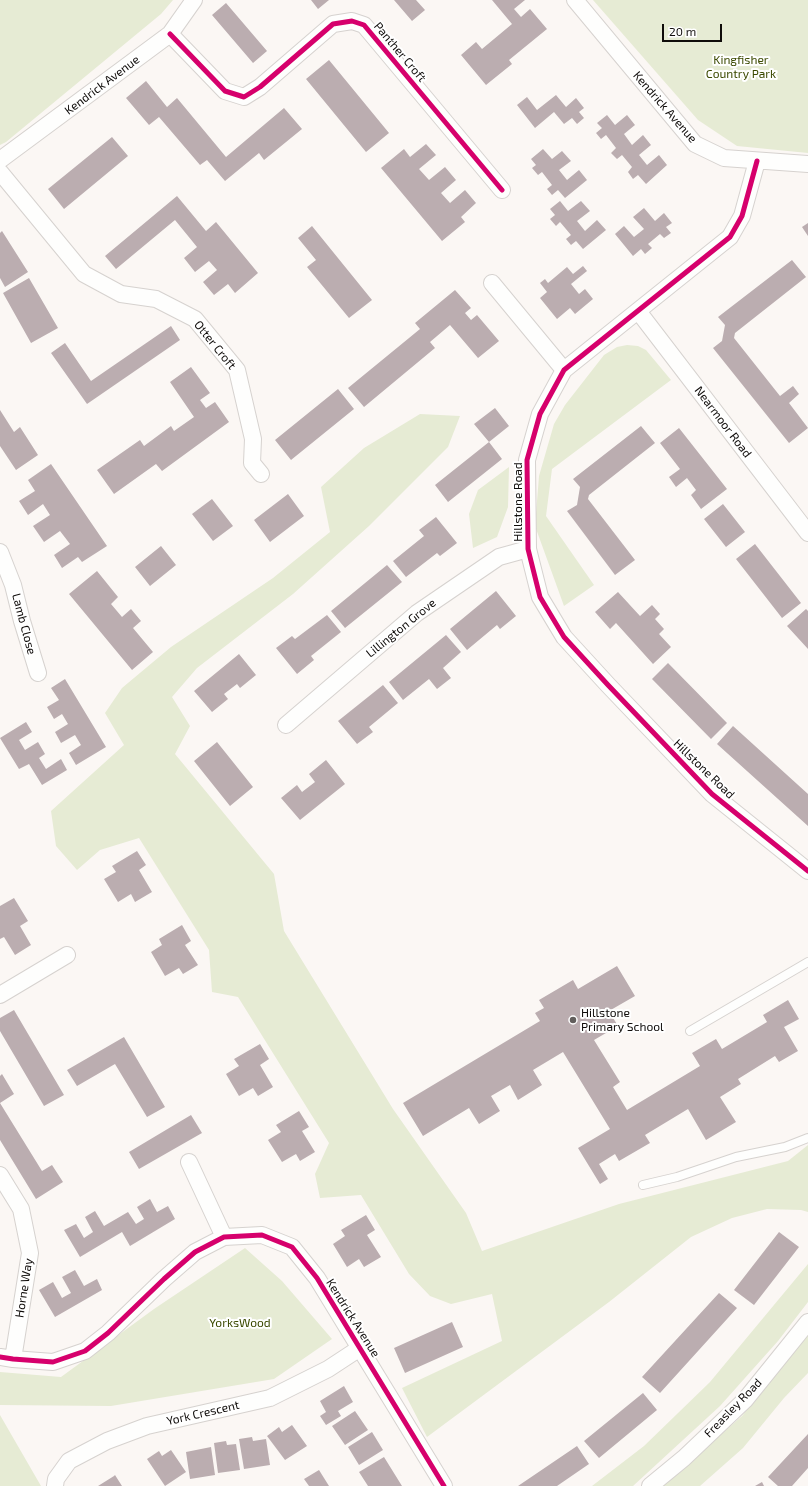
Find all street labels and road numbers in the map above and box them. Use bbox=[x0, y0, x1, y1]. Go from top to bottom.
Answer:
street label: Panther Croft bbox=[371, 19, 429, 85]
street label: Kendrick Avenue bbox=[62, 52, 142, 118]
street label: Kendrick Avenue bbox=[630, 68, 700, 146]
street label: Otter Croft bbox=[191, 318, 239, 372]
street label: Nearmoor Road bbox=[692, 383, 754, 461]
street label: Hillstone Road bbox=[511, 462, 525, 542]
street label: Lamb Close bbox=[9, 592, 39, 656]
street label: Lillington Grove bbox=[363, 595, 439, 661]
street label: Hillstone Road bbox=[670, 736, 738, 802]
street label: Horne Way bbox=[12, 1257, 36, 1319]
street label: Kendrick Avenue bbox=[323, 1276, 383, 1360]
street label: Freasley Road bbox=[701, 1375, 765, 1441]
street label: York Crescent bbox=[165, 1398, 241, 1428]

